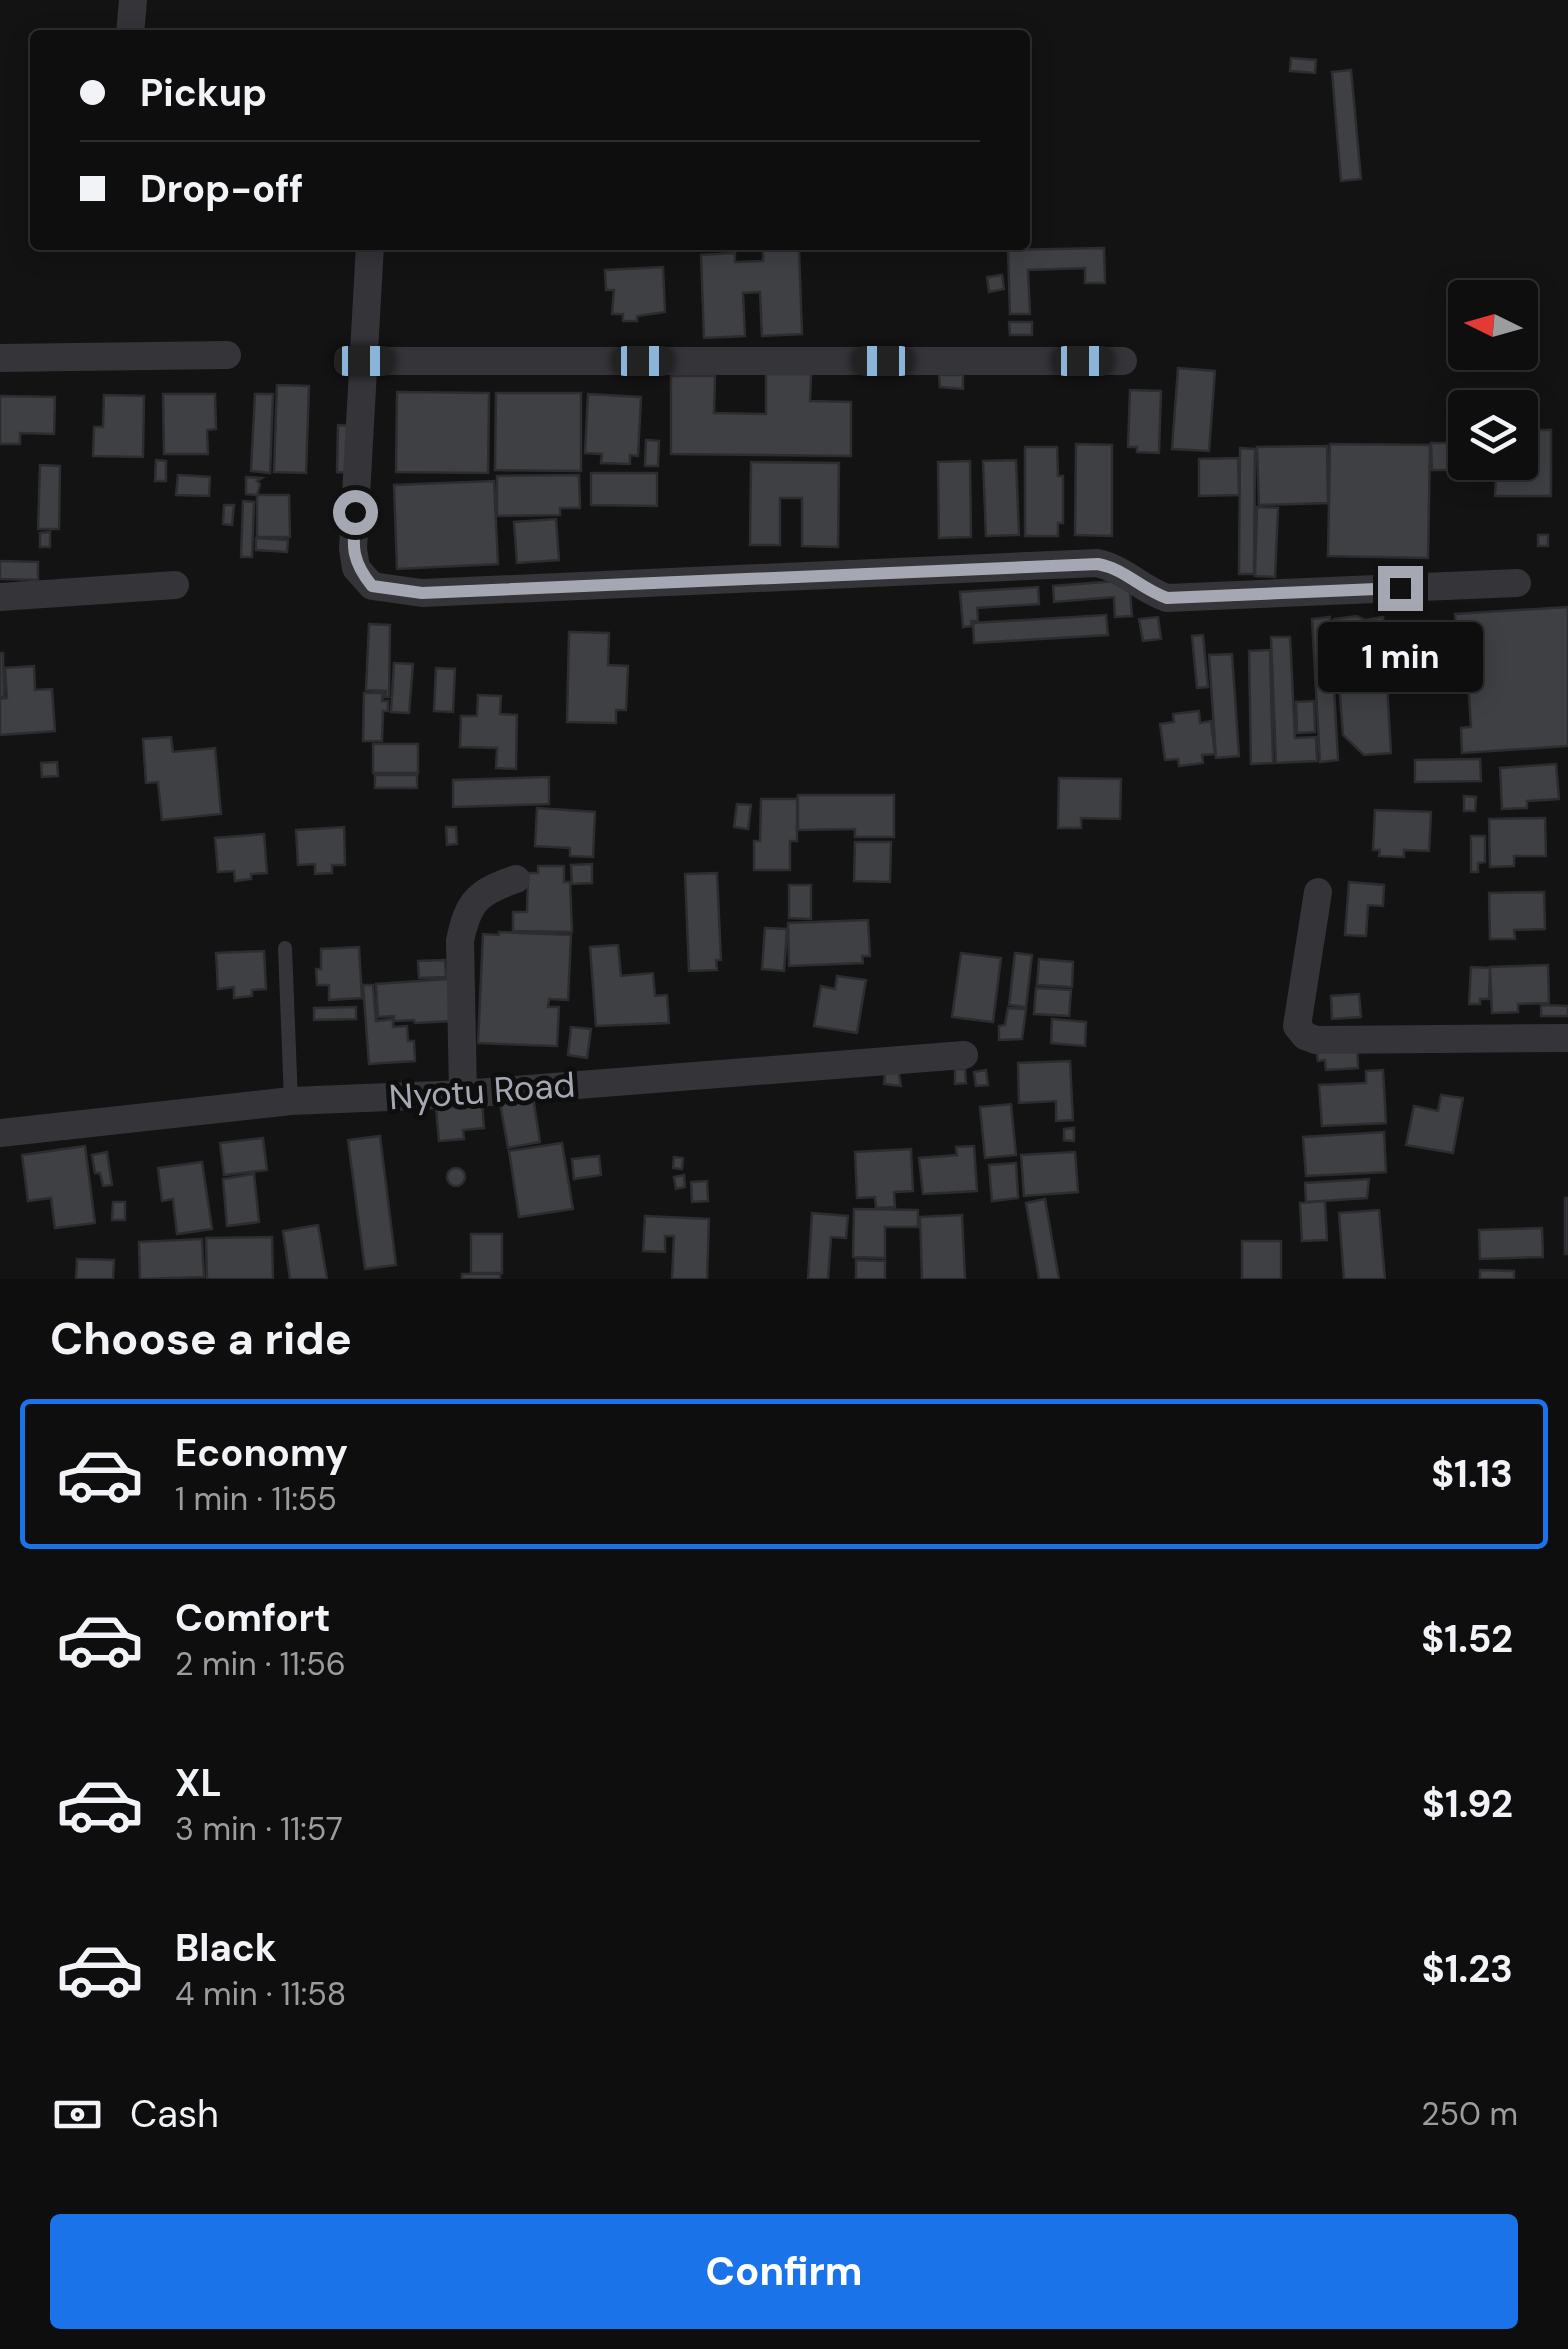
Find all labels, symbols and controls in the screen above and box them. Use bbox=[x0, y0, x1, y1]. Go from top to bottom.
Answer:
text: Pickup bbox=[140, 68, 267, 118]
text: Drop-off bbox=[140, 164, 303, 214]
north arrow bbox=[1448, 280, 1538, 370]
map controls bbox=[1448, 280, 1538, 480]
car bbox=[334, 346, 394, 376]
car bbox=[613, 346, 673, 376]
car bbox=[853, 346, 913, 376]
car bbox=[1053, 346, 1113, 376]
button: layers bbox=[1448, 390, 1538, 480]
route start bbox=[333, 490, 378, 535]
route end bbox=[1378, 566, 1423, 611]
callout: 1 min bbox=[1318, 623, 1482, 693]
text: 1 min bbox=[1362, 636, 1439, 678]
street label: Nyotu Road bbox=[387, 1062, 577, 1120]
text: Choose a ride bbox=[50, 1309, 352, 1368]
text: Economy bbox=[175, 1428, 348, 1478]
icon: car bbox=[55, 1429, 145, 1519]
text: $1.13 bbox=[1431, 1449, 1513, 1499]
text: 1 min · 11:55 bbox=[175, 1478, 337, 1520]
text: Comfort bbox=[175, 1593, 331, 1643]
icon: car bbox=[55, 1594, 145, 1684]
text: $1.52 bbox=[1421, 1614, 1513, 1664]
text: 2 min · 11:56 bbox=[175, 1643, 346, 1685]
text: XL bbox=[175, 1758, 222, 1808]
icon: car bbox=[55, 1759, 145, 1849]
text: $1.92 bbox=[1422, 1779, 1513, 1829]
text: 3 min · 11:57 bbox=[175, 1808, 343, 1850]
text: Black bbox=[175, 1923, 277, 1973]
icon: car bbox=[55, 1924, 145, 2014]
text: $1.23 bbox=[1422, 1944, 1513, 1994]
text: 4 min · 11:58 bbox=[175, 1973, 346, 2015]
icon: cash bbox=[50, 2087, 105, 2142]
text: Cash bbox=[130, 2089, 219, 2139]
text: 250 m bbox=[1421, 2093, 1518, 2135]
button: Confirm bbox=[50, 2214, 1518, 2329]

